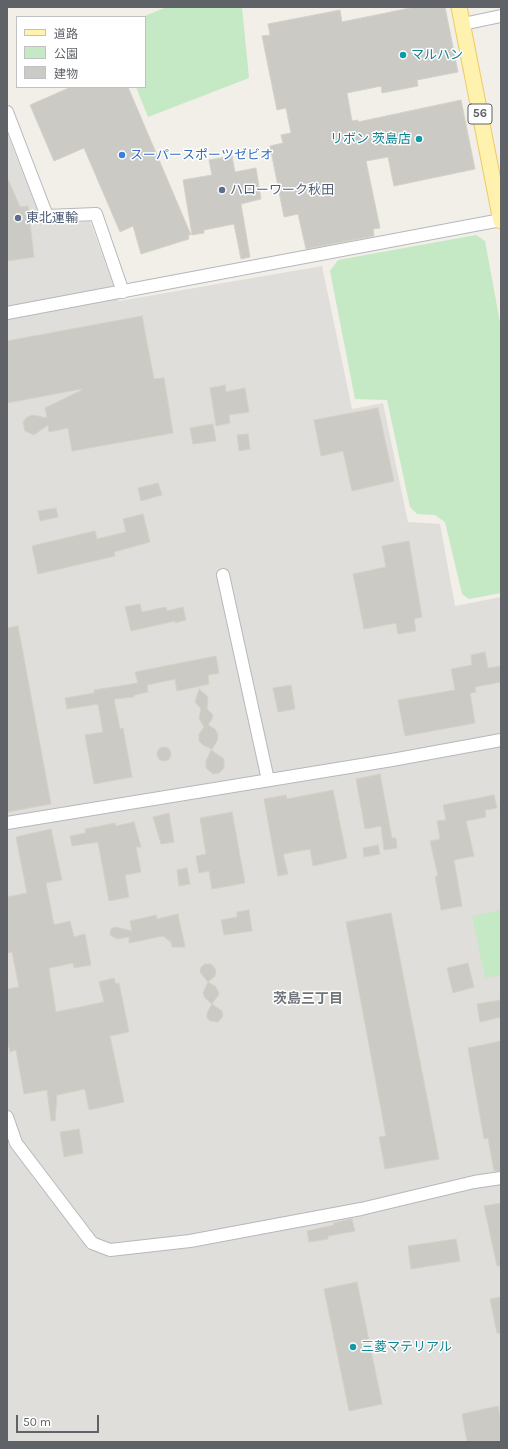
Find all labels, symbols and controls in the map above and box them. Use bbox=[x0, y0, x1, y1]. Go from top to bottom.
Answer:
legend bbox=[16, 16, 146, 88]
text: 道路 bbox=[54, 27, 78, 41]
text: 公園 bbox=[54, 47, 78, 61]
place label: マルハン bbox=[411, 47, 463, 63]
marker: マルハン bbox=[398, 50, 408, 60]
text: 建物 bbox=[54, 67, 78, 81]
road number: 56 bbox=[468, 104, 492, 124]
place label: リボン 茨島店 bbox=[330, 131, 411, 147]
marker: リボン 茨島店 bbox=[414, 134, 424, 144]
place label: スーパースポーツゼビオ bbox=[130, 147, 273, 163]
marker: スーパースポーツゼビオ bbox=[117, 150, 127, 160]
place label: ハローワーク秋田 bbox=[230, 182, 334, 198]
marker: ハローワーク秋田 bbox=[217, 185, 227, 195]
place label: 東北運輸 bbox=[26, 210, 78, 226]
marker: 東北運輸 bbox=[13, 213, 23, 223]
district label: 茨島三丁目 bbox=[273, 991, 343, 1007]
place label: 三菱マテリアル bbox=[361, 1339, 452, 1355]
marker: 三菱マテリアル bbox=[348, 1342, 358, 1352]
scale bar bbox=[18, 1407, 101, 1433]
text: 50 m bbox=[23, 1415, 51, 1429]

